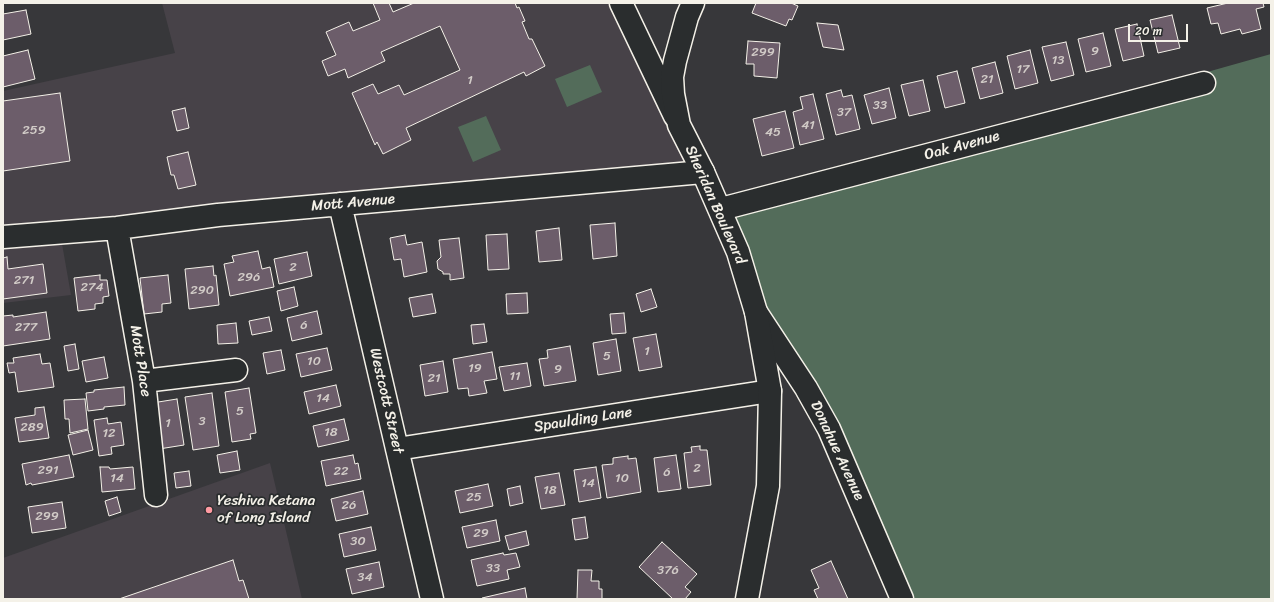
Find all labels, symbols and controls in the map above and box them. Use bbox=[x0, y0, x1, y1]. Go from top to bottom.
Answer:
scale bar bbox=[1130, 16, 1190, 42]
text: 20 m bbox=[1135, 20, 1162, 42]
house number: 9 bbox=[1091, 44, 1099, 60]
house number: 299 bbox=[751, 45, 775, 61]
house number: 13 bbox=[1052, 53, 1064, 69]
house number: 17 bbox=[1017, 62, 1029, 78]
house number: 21 bbox=[980, 72, 994, 88]
house number: 1 bbox=[467, 73, 473, 89]
house number: 33 bbox=[873, 98, 887, 114]
house number: 37 bbox=[837, 105, 851, 121]
house number: 41 bbox=[801, 118, 815, 134]
house number: 259 bbox=[22, 123, 46, 139]
house number: 45 bbox=[765, 125, 781, 141]
street label: Oak Avenue bbox=[922, 127, 1002, 165]
street label: Sheridan Boulevard bbox=[681, 143, 749, 267]
street label: Mott Avenue bbox=[310, 190, 396, 216]
house number: 2 bbox=[289, 260, 297, 276]
house number: 296 bbox=[238, 270, 260, 286]
house number: 271 bbox=[14, 273, 34, 289]
house number: 274 bbox=[80, 280, 104, 296]
house number: 290 bbox=[190, 283, 214, 299]
house number: 6 bbox=[300, 318, 308, 334]
house number: 277 bbox=[15, 320, 37, 336]
street label: Mott Place bbox=[125, 324, 155, 398]
house number: 1 bbox=[644, 344, 650, 360]
street label: Westcott Street bbox=[365, 346, 407, 456]
house number: 5 bbox=[603, 349, 611, 365]
house number: 10 bbox=[307, 354, 321, 370]
house number: 19 bbox=[468, 361, 482, 377]
house number: 9 bbox=[554, 362, 562, 378]
house number: 11 bbox=[509, 369, 521, 385]
house number: 21 bbox=[427, 371, 441, 387]
house number: 14 bbox=[316, 391, 330, 407]
street label: Donahue Avenue bbox=[806, 398, 868, 504]
street label: Spaulding Lane bbox=[533, 403, 633, 437]
house number: 5 bbox=[236, 404, 244, 420]
house number: 3 bbox=[198, 414, 206, 430]
house number: 1 bbox=[165, 416, 171, 432]
house number: 289 bbox=[20, 420, 44, 436]
house number: 18 bbox=[324, 425, 338, 441]
house number: 12 bbox=[102, 426, 116, 442]
house number: 2 bbox=[693, 461, 701, 477]
house number: 291 bbox=[37, 463, 59, 479]
house number: 22 bbox=[333, 464, 349, 480]
house number: 6 bbox=[663, 465, 671, 481]
house number: 14 bbox=[110, 471, 124, 487]
house number: 10 bbox=[615, 471, 629, 487]
house number: 14 bbox=[581, 476, 595, 492]
house number: 18 bbox=[543, 483, 557, 499]
house number: 25 bbox=[466, 490, 482, 506]
place label: Yeshiva Ketana of Long Island bbox=[217, 492, 315, 527]
house number: 26 bbox=[342, 498, 356, 514]
marker: Yeshiva Ketana of Long Island bbox=[204, 505, 214, 515]
house number: 299 bbox=[35, 509, 59, 525]
house number: 29 bbox=[473, 526, 489, 542]
house number: 30 bbox=[350, 534, 366, 550]
house number: 33 bbox=[486, 561, 500, 577]
house number: 376 bbox=[657, 563, 679, 579]
house number: 34 bbox=[357, 570, 373, 586]

